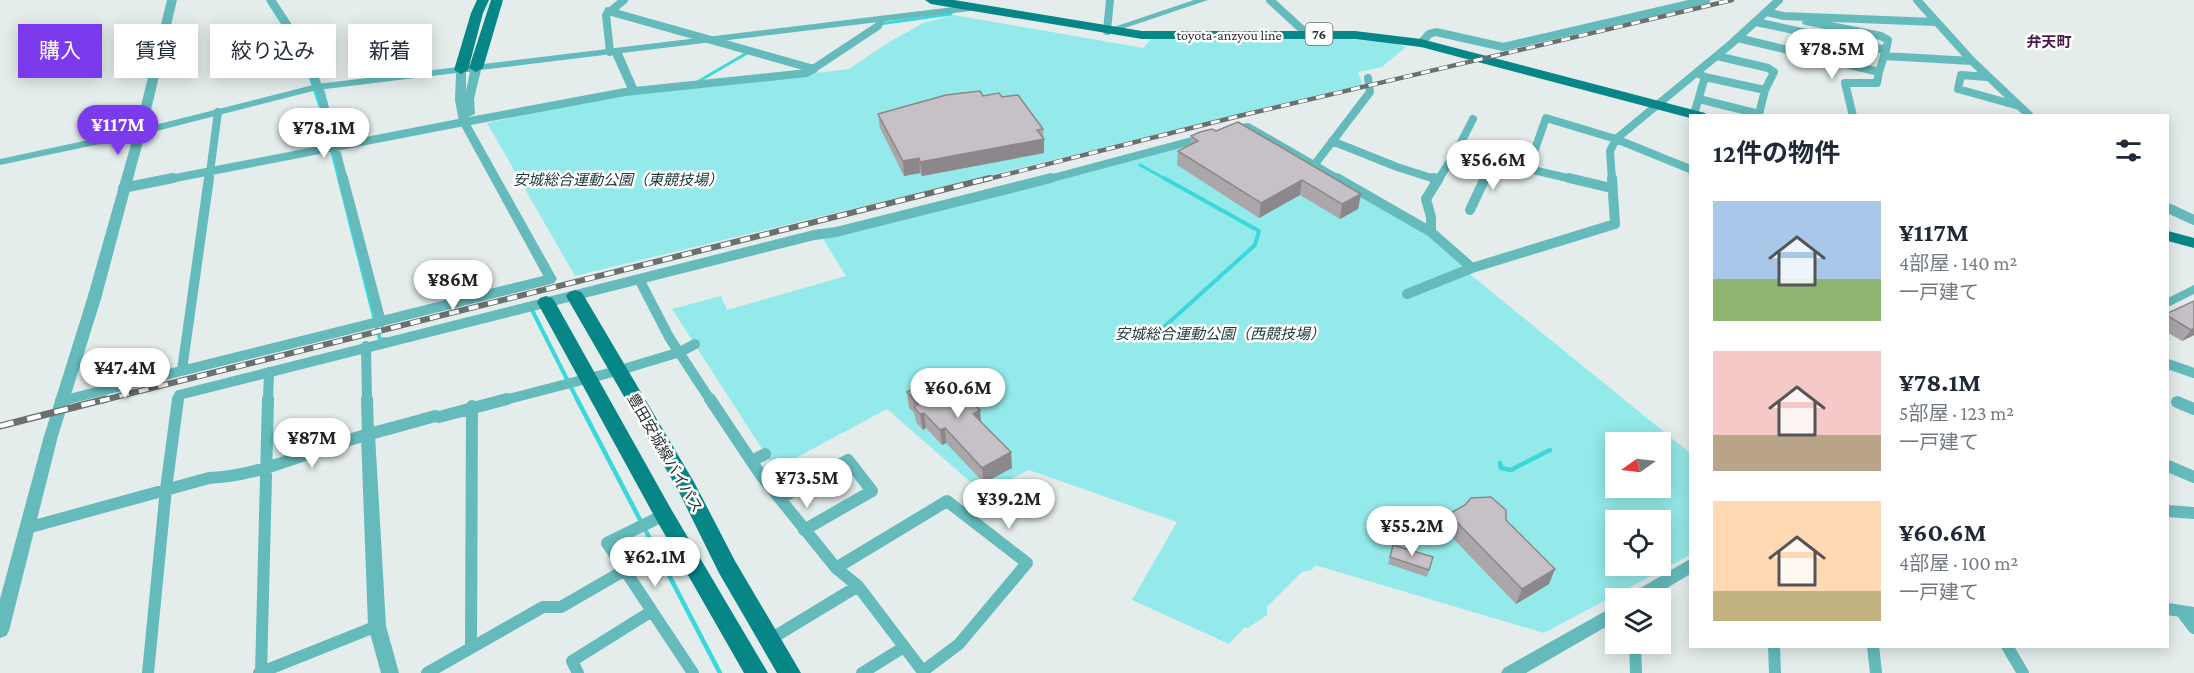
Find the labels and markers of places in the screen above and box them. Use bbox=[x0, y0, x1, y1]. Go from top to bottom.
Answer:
pin: ¥78.5M bbox=[1783, 29, 1881, 80]
pin: ¥117M bbox=[76, 105, 160, 156]
pin: ¥78.1M bbox=[275, 108, 373, 159]
pin: ¥56.6M bbox=[1444, 140, 1542, 191]
pin: ¥86M bbox=[417, 260, 489, 311]
pin: ¥47.4M bbox=[76, 348, 174, 399]
pin: ¥60.6M bbox=[909, 368, 1007, 419]
pin: ¥87M bbox=[276, 418, 348, 469]
pin: ¥73.5M bbox=[758, 458, 856, 509]
pin: ¥39.2M bbox=[960, 479, 1058, 530]
pin: ¥55.2M bbox=[1363, 506, 1461, 557]
pin: ¥62.1M bbox=[606, 537, 704, 588]

